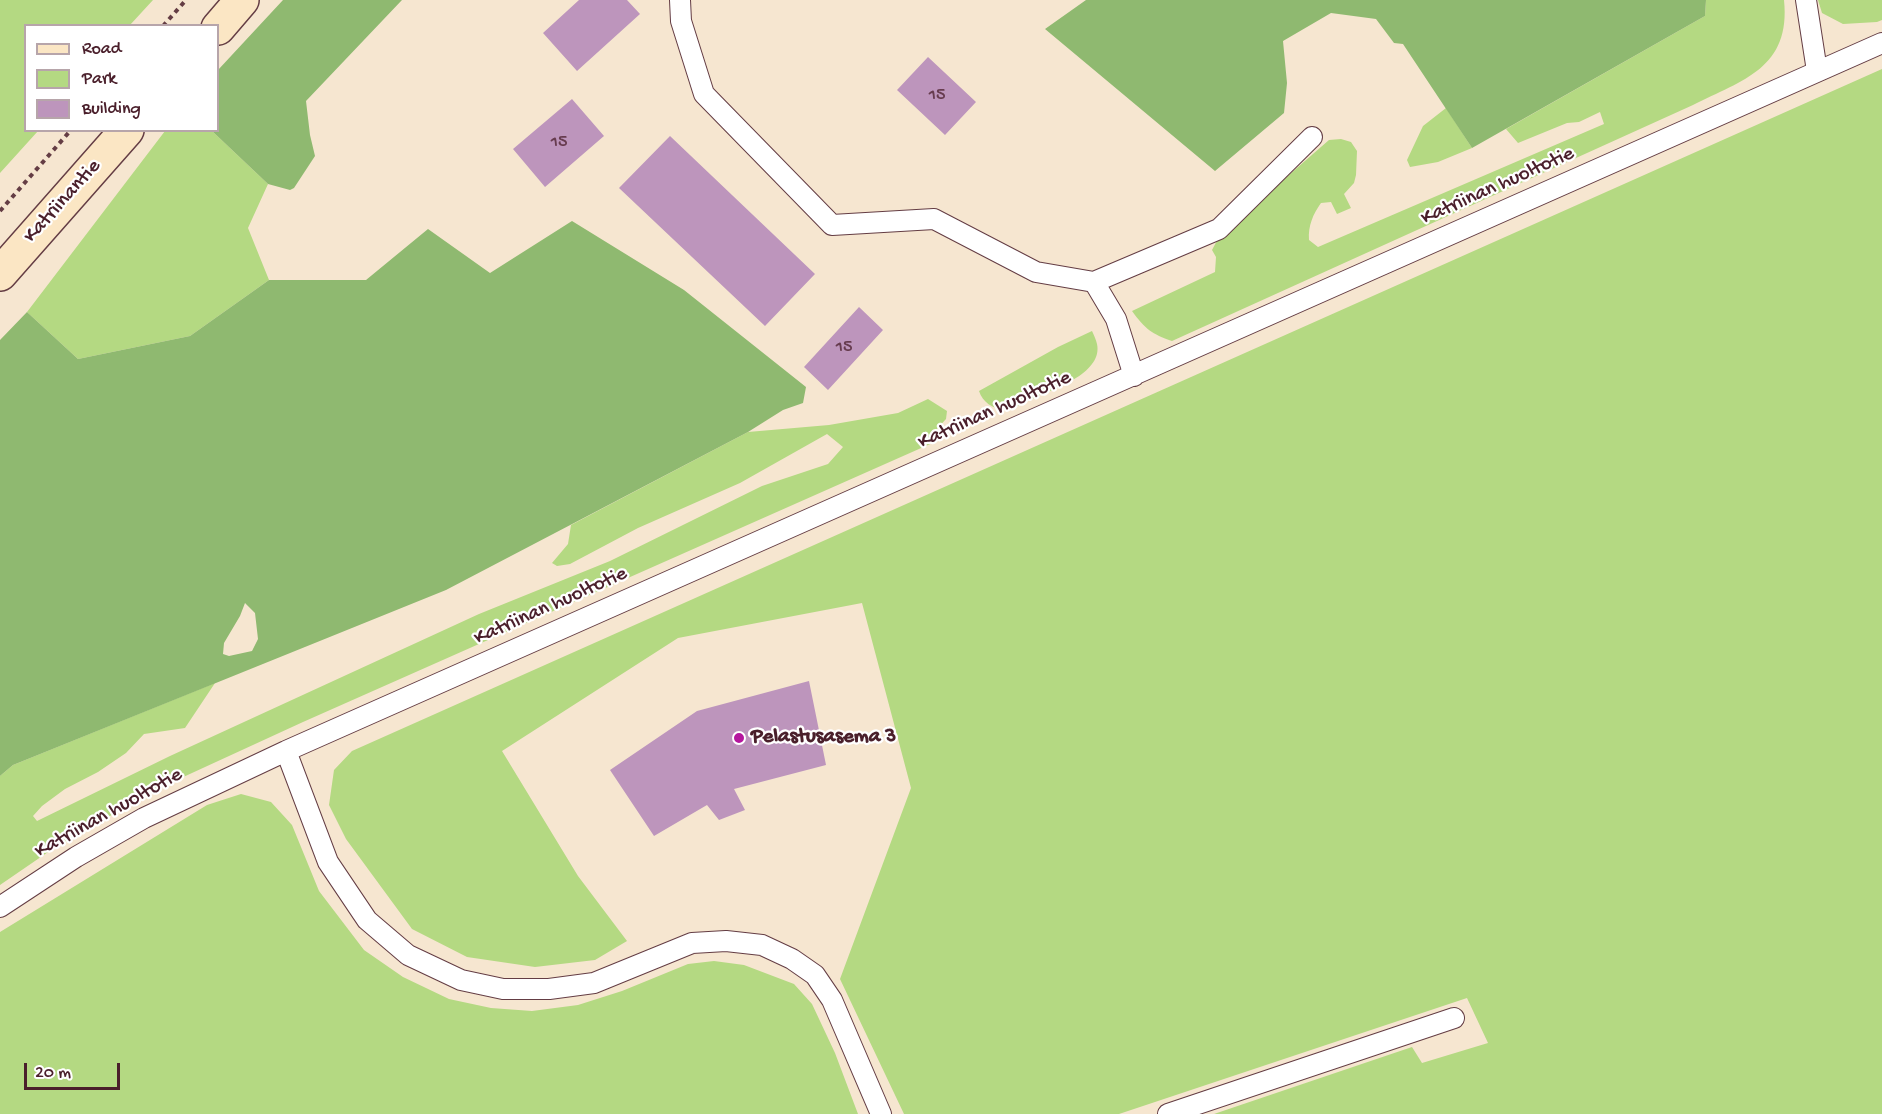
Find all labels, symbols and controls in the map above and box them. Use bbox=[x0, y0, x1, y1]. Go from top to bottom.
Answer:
legend bbox=[24, 24, 219, 132]
text: Road bbox=[82, 39, 121, 60]
text: Park bbox=[82, 69, 116, 90]
house number: 15 bbox=[929, 85, 945, 107]
text: Building bbox=[82, 99, 141, 120]
house number: 15 bbox=[551, 132, 567, 154]
street label: Katriinan huoltotie bbox=[1418, 142, 1578, 232]
street label: Katriinantie bbox=[19, 155, 107, 249]
house number: 15 bbox=[836, 337, 852, 359]
street label: Katriinan huoltotie bbox=[915, 366, 1075, 456]
street label: Katriinan huoltotie bbox=[471, 562, 631, 652]
place label: Pelastusasema 3 bbox=[751, 725, 896, 751]
marker: Pelastusasema 3 bbox=[732, 731, 746, 745]
street label: Katriinan huoltotie bbox=[31, 763, 187, 865]
scale bar bbox=[27, 1051, 123, 1089]
text: 20 m bbox=[35, 1063, 71, 1084]

